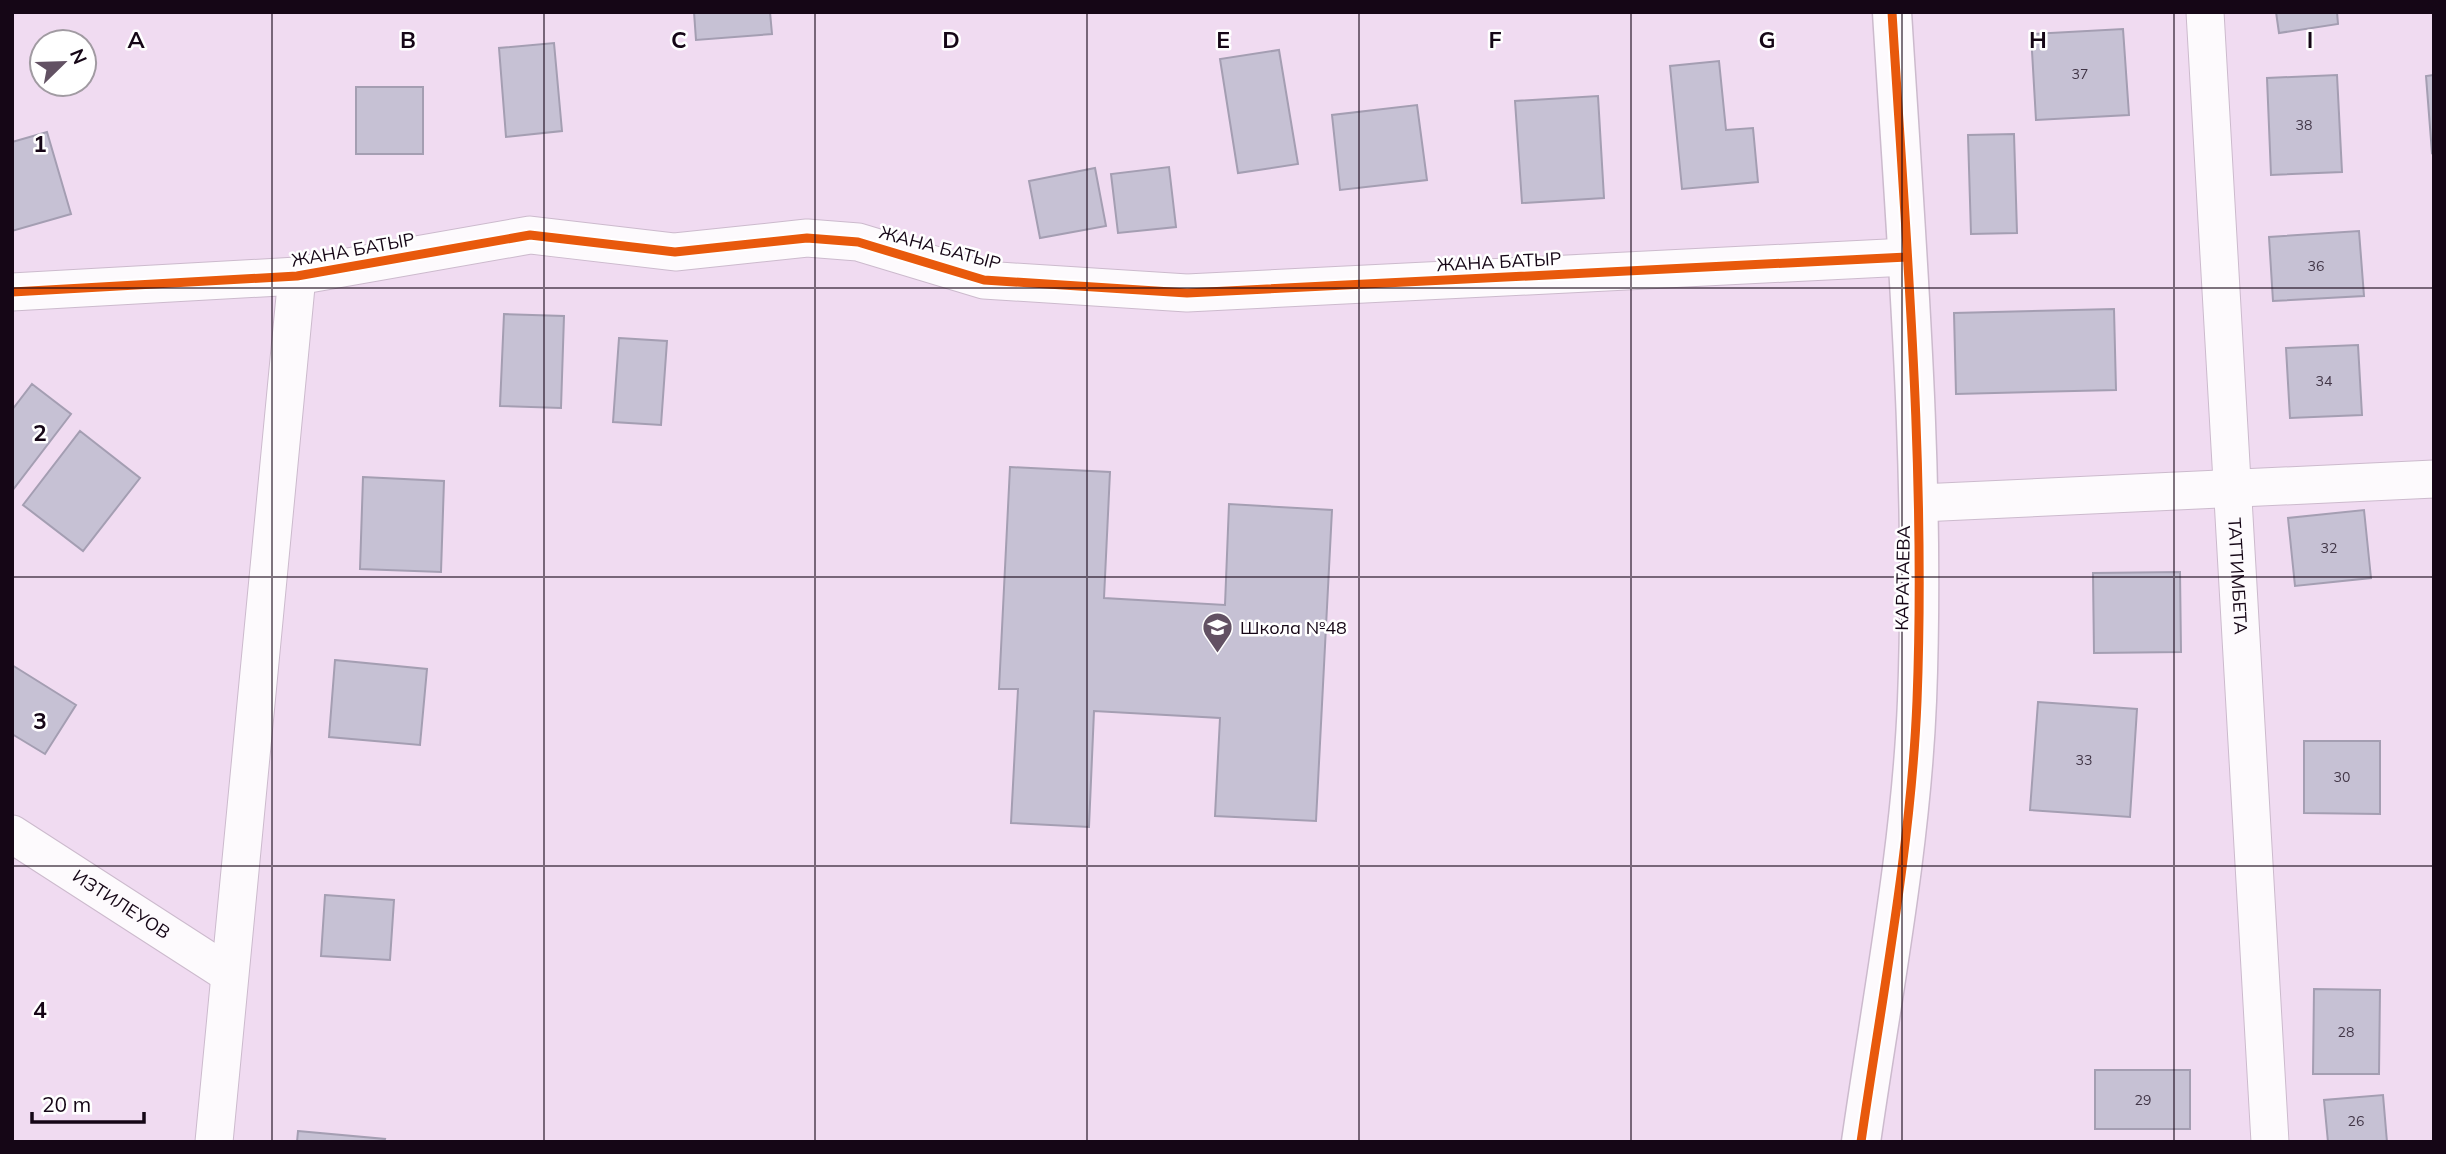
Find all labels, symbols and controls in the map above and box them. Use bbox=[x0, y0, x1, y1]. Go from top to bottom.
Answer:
text: A bbox=[127, 25, 145, 54]
text: B bbox=[400, 25, 416, 54]
text: C bbox=[671, 25, 687, 54]
text: D bbox=[942, 25, 960, 54]
text: E bbox=[1216, 25, 1230, 54]
text: F bbox=[1488, 25, 1502, 54]
text: G bbox=[1758, 25, 1776, 54]
text: H bbox=[2029, 25, 2047, 54]
text: I bbox=[2307, 25, 2313, 54]
north arrow bbox=[28, 28, 98, 98]
text: N bbox=[65, 45, 92, 68]
house number: 37 bbox=[2072, 65, 2088, 83]
house number: 38 bbox=[2296, 116, 2312, 134]
text: 1 bbox=[33, 129, 47, 158]
street label: ЖАНА БАТЫР bbox=[877, 220, 1003, 275]
street label: ЖАНА БАТЫР bbox=[289, 227, 416, 272]
street label: ЖАНА БАТЫР bbox=[1436, 247, 1562, 276]
house number: 36 bbox=[2308, 257, 2324, 275]
house number: 34 bbox=[2316, 372, 2333, 390]
text: 2 bbox=[33, 418, 47, 447]
street label: ТАТТИМБЕТА bbox=[2223, 517, 2253, 635]
street label: КАРАТАЕВА bbox=[1890, 525, 1915, 631]
house number: 32 bbox=[2321, 539, 2337, 557]
school or university icon: Школа №48 bbox=[1200, 611, 1234, 655]
place label: Школа №48 bbox=[1240, 616, 1347, 639]
text: 3 bbox=[33, 706, 47, 735]
house number: 33 bbox=[2076, 751, 2092, 769]
house number: 30 bbox=[2334, 768, 2350, 786]
street label: ИЗТИЛЕУОВ bbox=[69, 864, 174, 944]
text: 4 bbox=[33, 995, 47, 1024]
house number: 28 bbox=[2338, 1023, 2354, 1041]
scale bar bbox=[32, 1080, 144, 1124]
text: 20 m bbox=[42, 1091, 91, 1117]
house number: 29 bbox=[2135, 1091, 2151, 1109]
house number: 26 bbox=[2348, 1112, 2364, 1130]

